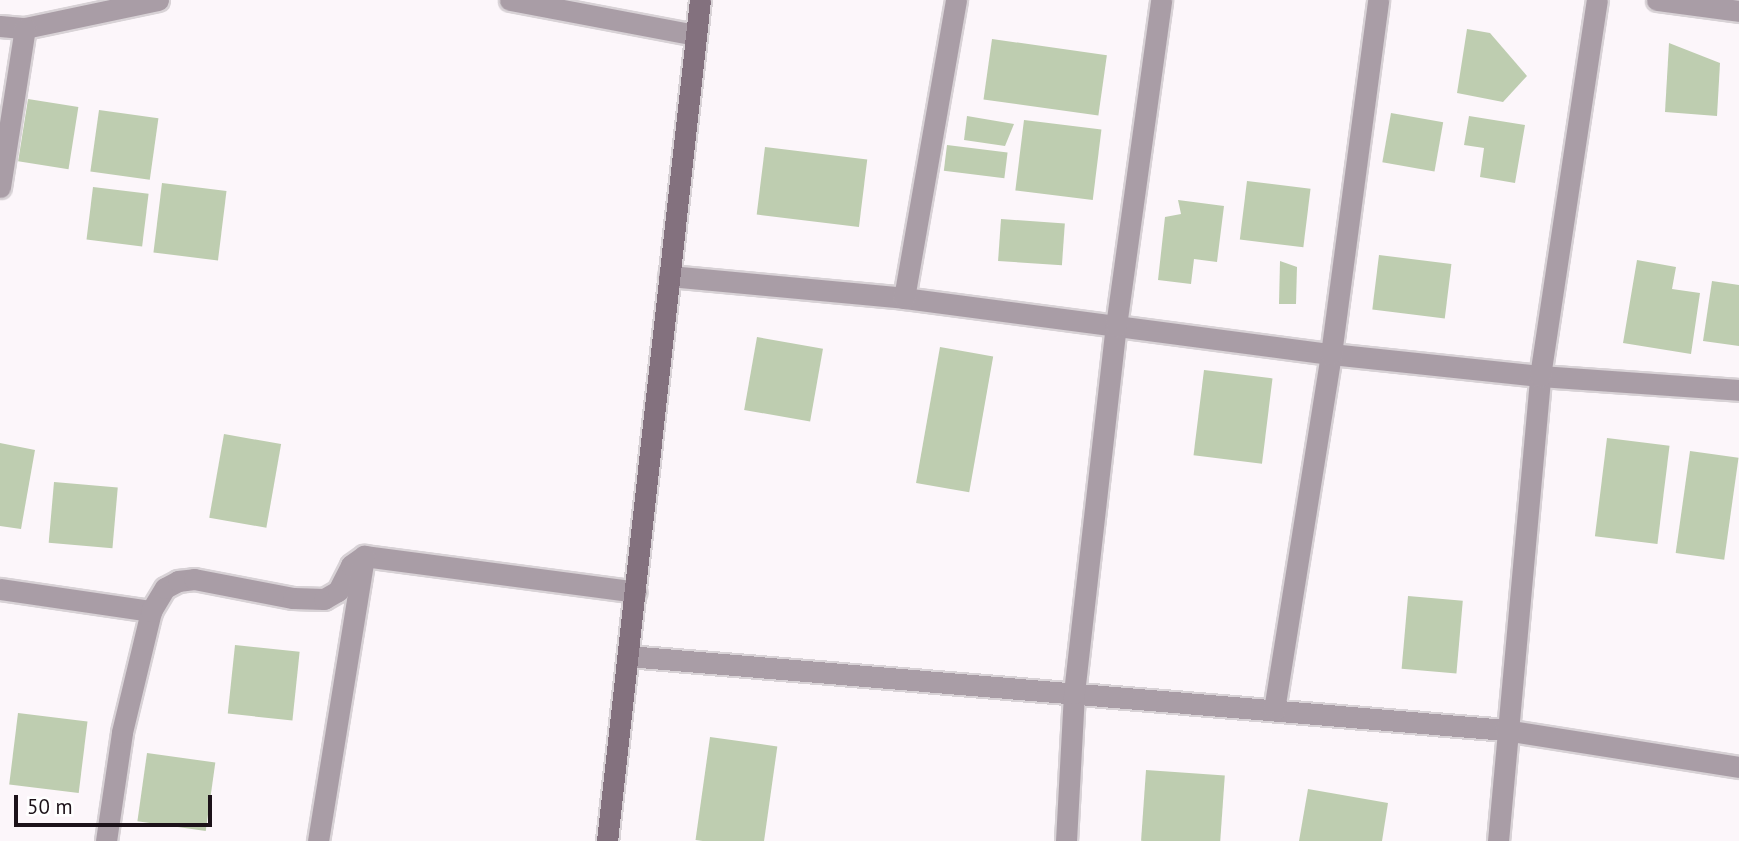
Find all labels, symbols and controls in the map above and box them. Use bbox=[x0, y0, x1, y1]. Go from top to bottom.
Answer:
scale bar bbox=[18, 782, 215, 826]
text: 50 m bbox=[27, 793, 73, 820]

